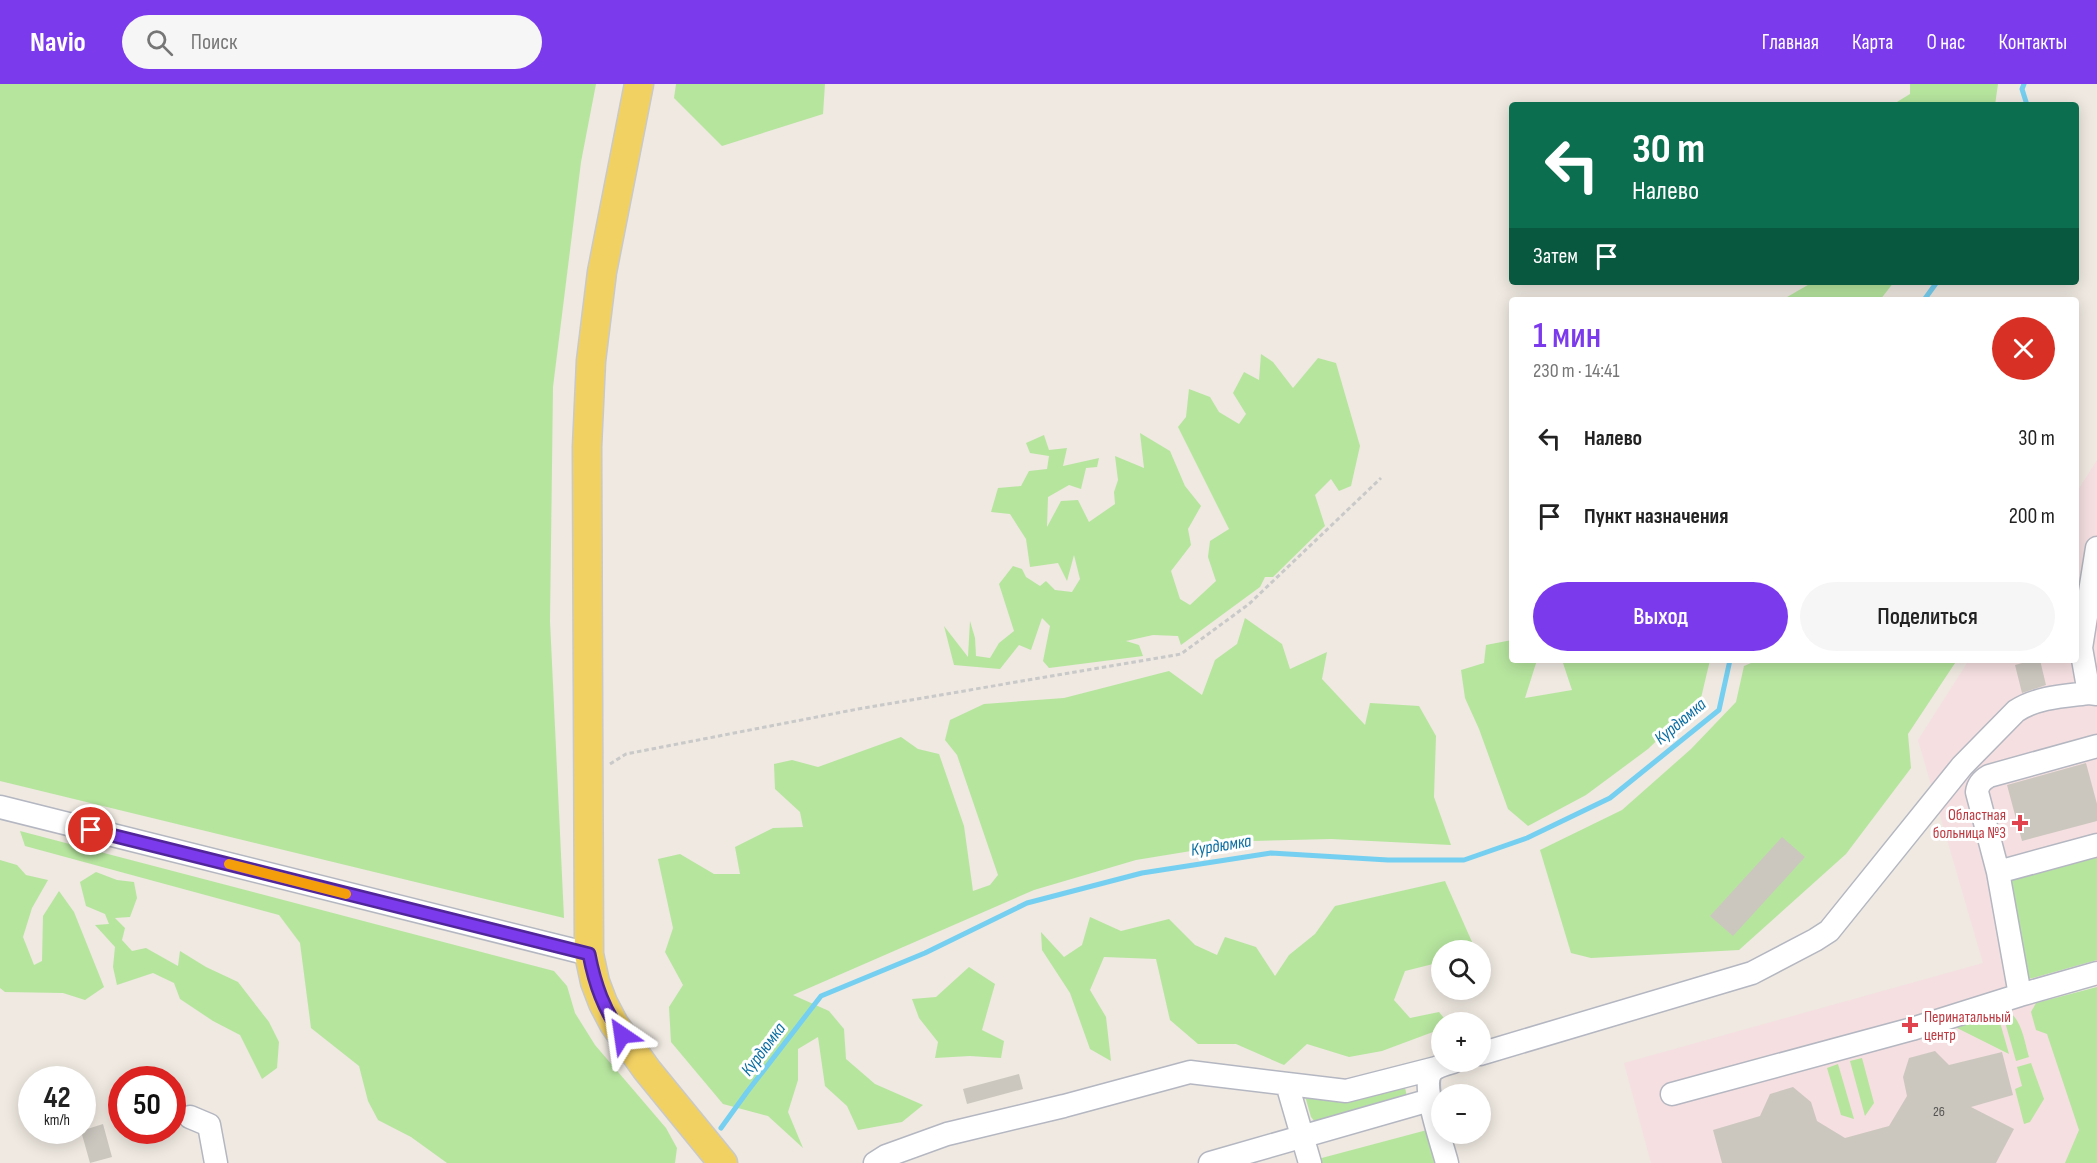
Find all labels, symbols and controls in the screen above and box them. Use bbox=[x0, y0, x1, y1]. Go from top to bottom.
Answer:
search box bbox=[122, 15, 542, 69]
text: Navio bbox=[30, 26, 86, 59]
icon: search bbox=[143, 26, 176, 59]
text: Поиск bbox=[191, 29, 237, 56]
text: Главная bbox=[1762, 30, 1819, 55]
text: Карта bbox=[1852, 30, 1893, 55]
text: О нас bbox=[1926, 30, 1965, 55]
text: Контакты bbox=[1998, 30, 2067, 55]
text: 30 m bbox=[1632, 124, 1705, 175]
icon: left bbox=[1533, 126, 1611, 204]
text: Налево bbox=[1632, 175, 1699, 207]
icon: arrive bbox=[1590, 240, 1623, 273]
text: Затем bbox=[1533, 243, 1578, 270]
text: 1 мин bbox=[1533, 315, 1601, 358]
button: close bbox=[1992, 317, 2055, 380]
text: 230 m · 14:41 bbox=[1533, 359, 1620, 383]
icon: left bbox=[1533, 422, 1566, 455]
text: Налево bbox=[1584, 425, 1642, 452]
text: 30 m bbox=[2018, 425, 2055, 452]
icon: arrive bbox=[1533, 500, 1566, 533]
text: Пункт назначения bbox=[1584, 503, 1728, 530]
text: 200 m bbox=[2009, 503, 2055, 530]
button: Выход bbox=[1533, 582, 1788, 651]
button: Поделиться bbox=[1800, 582, 2055, 651]
water label: Курдюмка bbox=[1650, 693, 1711, 749]
pin bbox=[65, 804, 116, 855]
place label: Областная больница №3 bbox=[1933, 806, 2006, 843]
icon: arrive bbox=[74, 813, 107, 846]
marker: Областная больница №3 bbox=[2011, 814, 2029, 832]
water label: Курдюмка bbox=[1189, 830, 1254, 861]
map controls bbox=[1431, 940, 1491, 1144]
button: search bbox=[1431, 940, 1491, 1000]
position arrow bbox=[590, 1003, 654, 1067]
place label: Перинатальный центр bbox=[1924, 1008, 2011, 1045]
button: + bbox=[1431, 1012, 1491, 1072]
marker: Перинатальный центр bbox=[1901, 1016, 1919, 1034]
water label: Курдюмка bbox=[737, 1018, 791, 1080]
speed limit sign: 50 bbox=[108, 1066, 186, 1144]
text: 42 bbox=[43, 1080, 71, 1116]
button: − bbox=[1431, 1084, 1491, 1144]
house number: 26 bbox=[1933, 1103, 1945, 1120]
text: km/h bbox=[44, 1111, 70, 1130]

